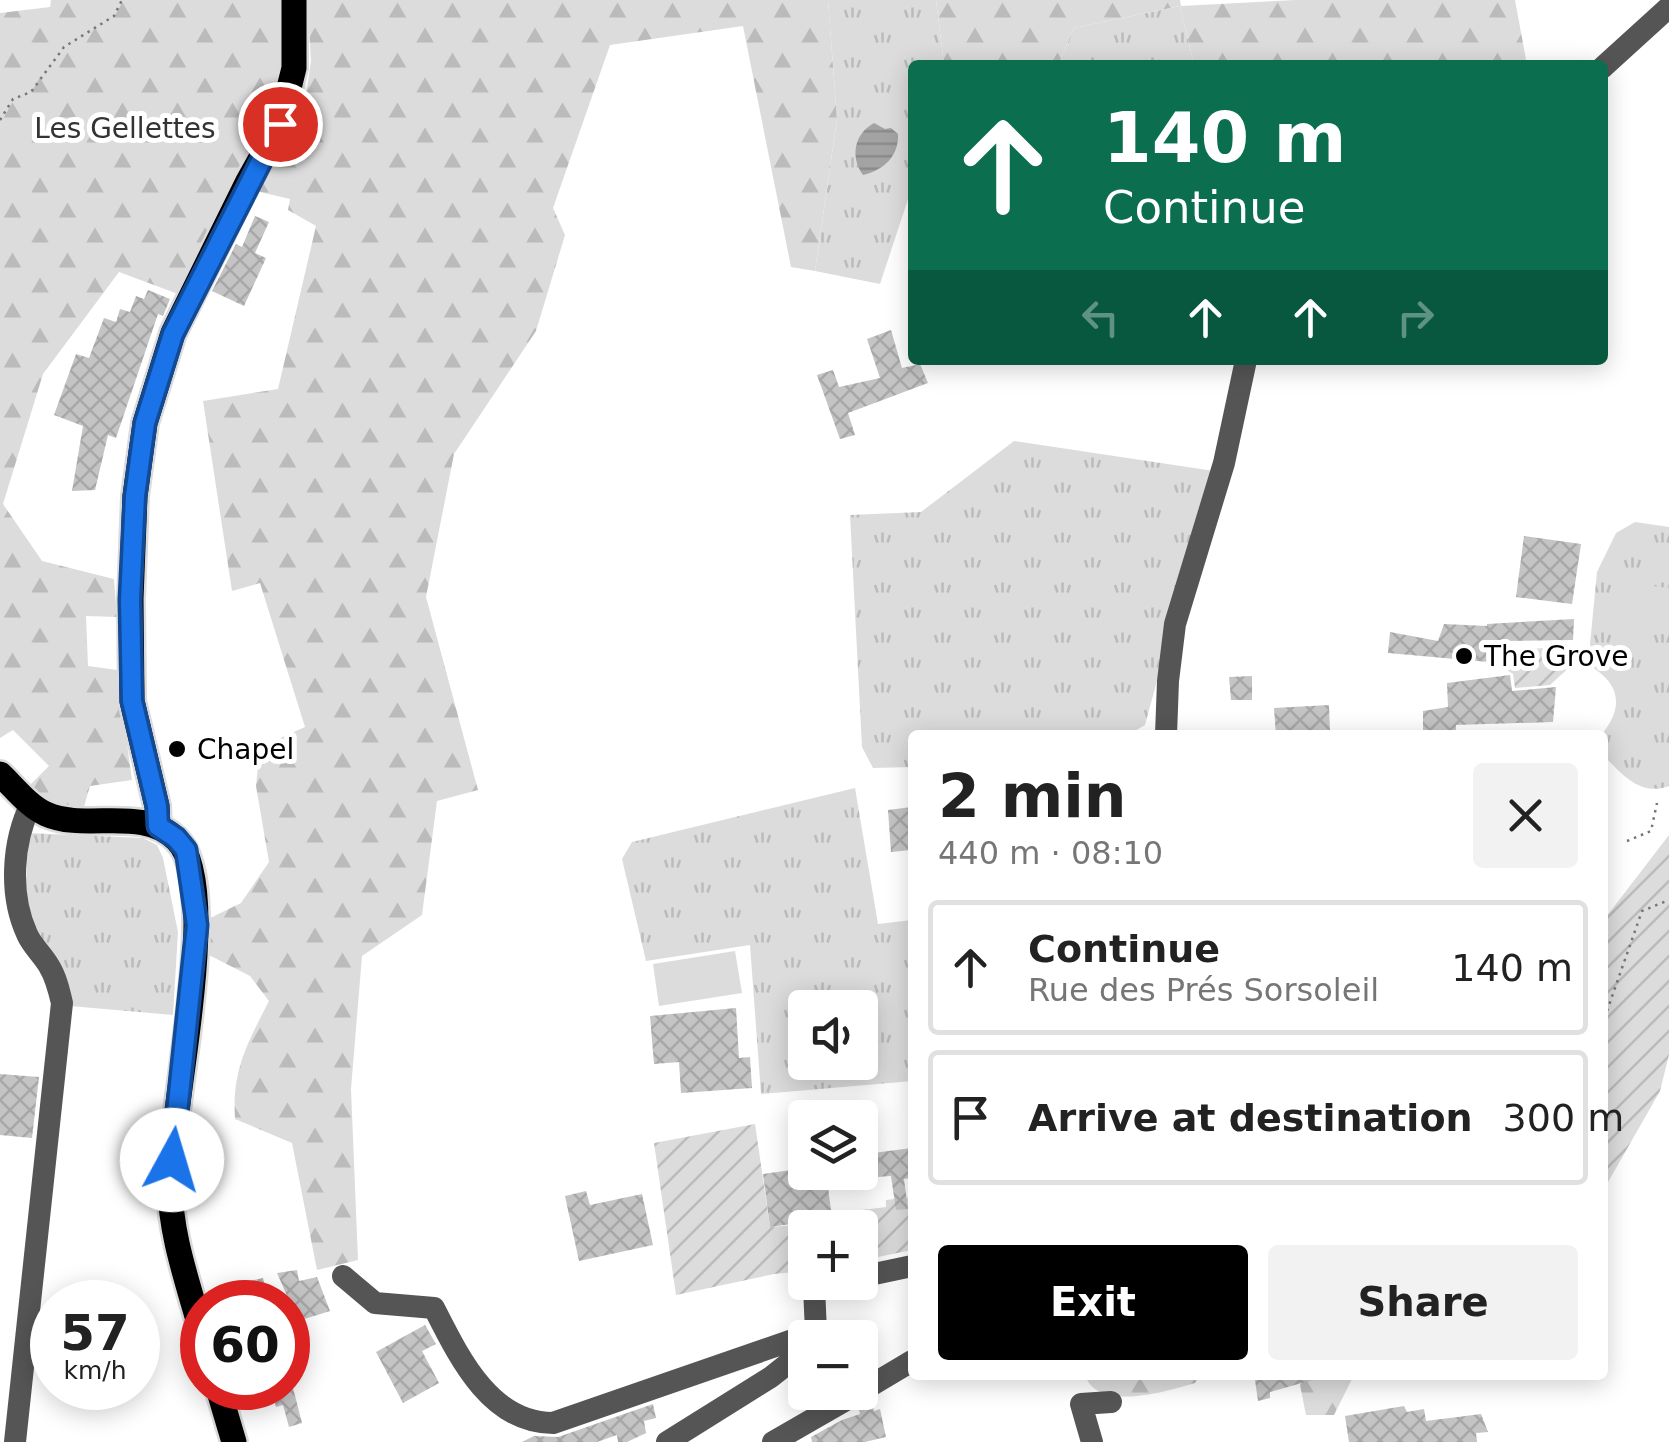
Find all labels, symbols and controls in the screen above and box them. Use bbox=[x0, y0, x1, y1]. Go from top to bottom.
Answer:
pin bbox=[238, 82, 323, 167]
icon: arrive bbox=[253, 97, 308, 152]
text: 140 m bbox=[1103, 97, 1346, 179]
icon: ahead bbox=[938, 100, 1068, 230]
park label: Les Gellettes bbox=[34, 112, 216, 145]
text: Continue bbox=[1103, 181, 1305, 234]
icon: left bbox=[1073, 290, 1128, 345]
icon: ahead bbox=[1178, 290, 1233, 345]
icon: ahead bbox=[1283, 290, 1338, 345]
icon: right bbox=[1388, 290, 1443, 345]
place label: The Grove bbox=[1483, 640, 1629, 673]
marker: The Grove bbox=[1453, 645, 1475, 667]
place label: Chapel bbox=[197, 733, 294, 766]
marker: Chapel bbox=[166, 738, 188, 760]
text: 2 min bbox=[938, 761, 1126, 831]
button: close bbox=[1473, 763, 1578, 868]
text: 440 m · 08:10 bbox=[938, 834, 1163, 872]
text: Continue bbox=[1028, 927, 1220, 971]
icon: ahead bbox=[943, 940, 998, 995]
text: 140 m bbox=[1451, 946, 1573, 990]
text: Rue des Prés Sorsoleil bbox=[1028, 971, 1379, 1009]
map controls bbox=[788, 990, 878, 1410]
button: sound bbox=[788, 990, 878, 1080]
icon: arrive bbox=[943, 1090, 998, 1145]
text: Arrive at destination bbox=[1028, 1096, 1473, 1140]
text: 300 m bbox=[1503, 1096, 1624, 1140]
button: layers bbox=[788, 1100, 878, 1190]
position arrow bbox=[120, 1108, 224, 1212]
button: + bbox=[788, 1210, 878, 1300]
button: Exit bbox=[938, 1245, 1248, 1360]
button: Share bbox=[1268, 1245, 1578, 1360]
speed limit sign: 60 bbox=[180, 1280, 310, 1410]
text: 57 bbox=[60, 1304, 130, 1362]
button: − bbox=[788, 1320, 878, 1410]
text: km/h bbox=[63, 1356, 127, 1385]

